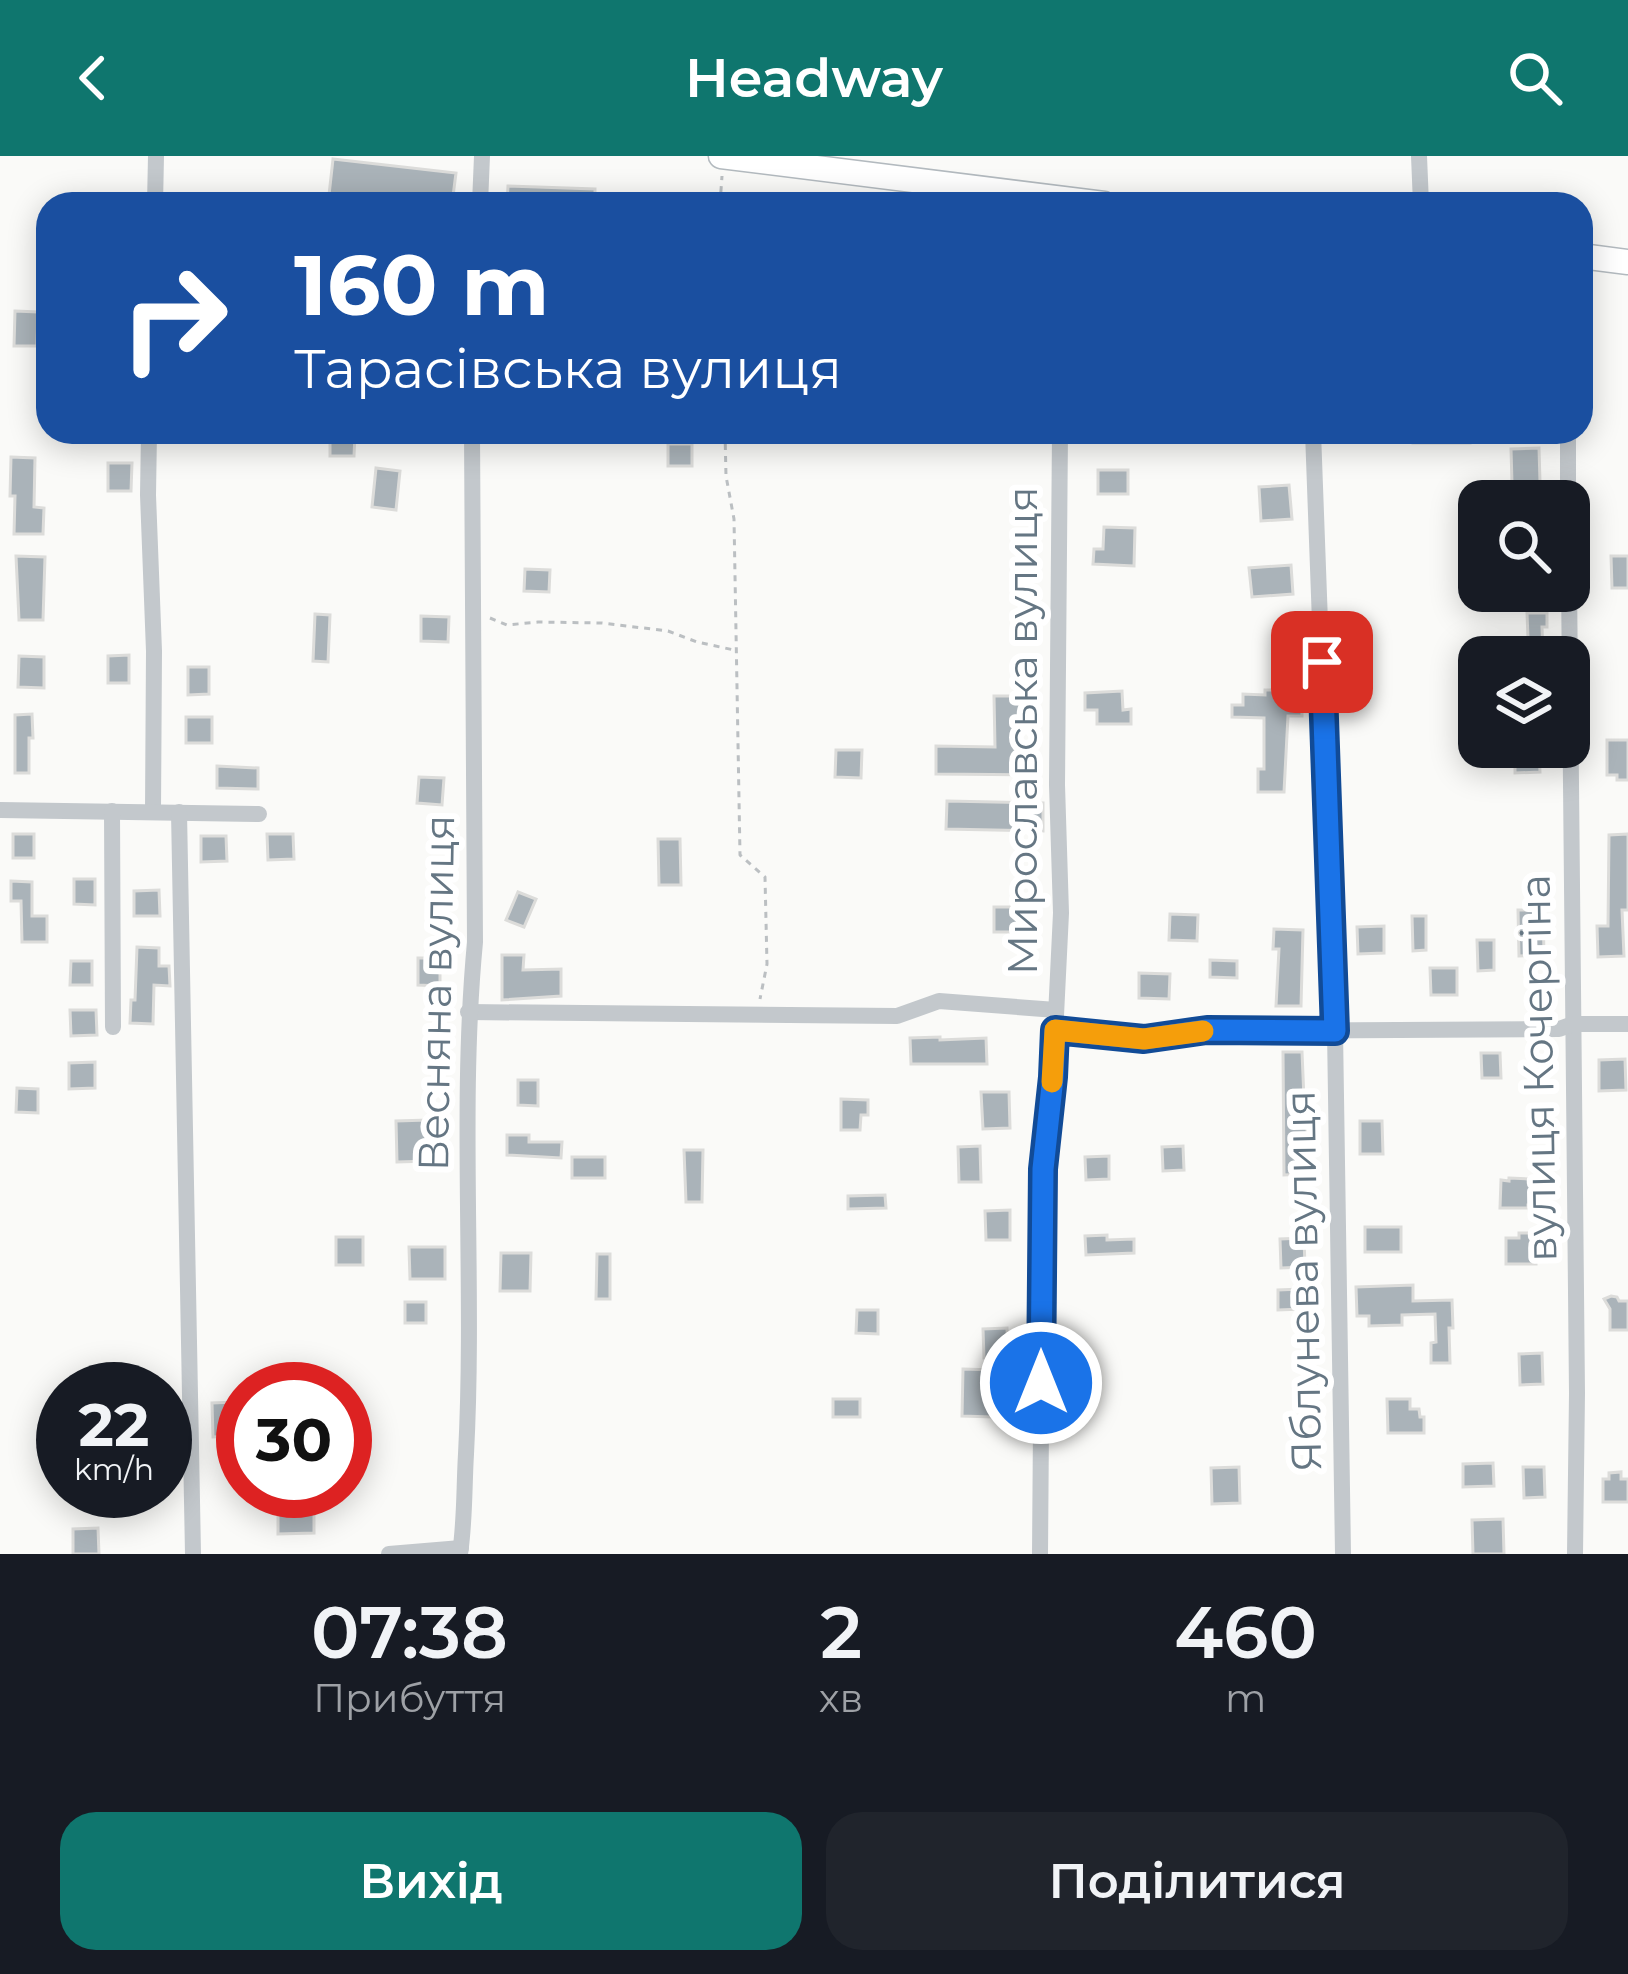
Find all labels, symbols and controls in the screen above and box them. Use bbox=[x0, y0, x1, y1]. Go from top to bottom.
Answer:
icon: back bbox=[60, 45, 126, 111]
text: Headway bbox=[685, 45, 943, 111]
icon: search bbox=[1502, 45, 1568, 111]
text: 160 m bbox=[294, 234, 549, 336]
icon: right bbox=[96, 240, 252, 396]
text: Тарасівська вулиця bbox=[294, 336, 842, 402]
map controls bbox=[1458, 480, 1590, 768]
button: search bbox=[1458, 480, 1590, 612]
street label: Мирославська вулиця bbox=[996, 487, 1048, 975]
pin bbox=[1271, 611, 1373, 713]
icon: arrive bbox=[1289, 629, 1355, 695]
button: layers bbox=[1458, 636, 1590, 768]
street label: Весняна вулиця bbox=[407, 814, 465, 1172]
street label: вулиця Кочергіна bbox=[1509, 874, 1567, 1262]
street label: Яблунева вулиця bbox=[1274, 1090, 1332, 1472]
position arrow bbox=[978, 1320, 1104, 1446]
speed limit sign: 30 bbox=[216, 1362, 372, 1518]
text: 22 bbox=[79, 1388, 149, 1461]
text: km/h bbox=[74, 1451, 154, 1488]
text: 07:38 bbox=[311, 1588, 508, 1676]
text: 2 bbox=[820, 1588, 862, 1676]
text: 460 bbox=[1174, 1588, 1317, 1676]
text: Прибуття bbox=[313, 1674, 506, 1722]
text: хв bbox=[819, 1674, 863, 1722]
text: m bbox=[1225, 1674, 1266, 1722]
button: Вихід bbox=[60, 1812, 802, 1950]
button: Поділитися bbox=[826, 1812, 1568, 1950]

